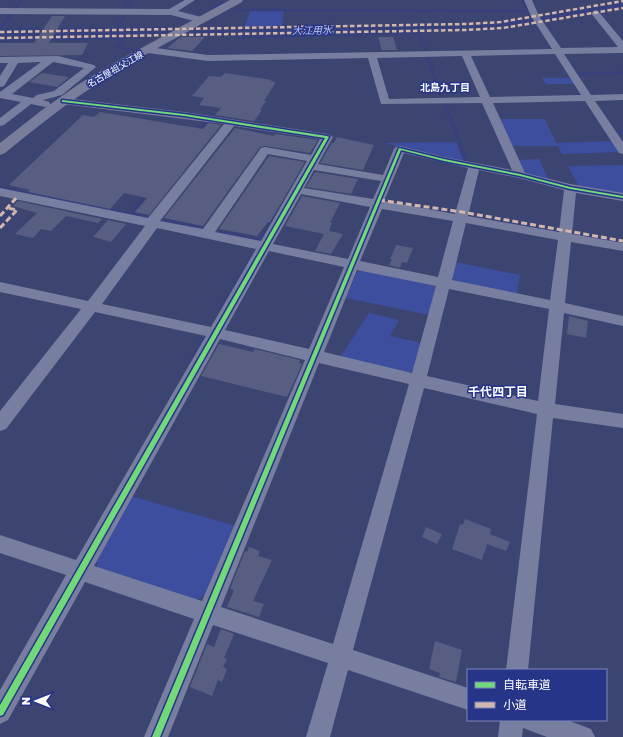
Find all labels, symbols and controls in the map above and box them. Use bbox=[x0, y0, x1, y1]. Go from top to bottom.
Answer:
water label: 大江用水 bbox=[292, 24, 333, 36]
street label: 名古屋祖父江線 bbox=[85, 48, 146, 90]
district label: 北島九丁目 bbox=[420, 81, 470, 93]
district label: 千代四丁目 bbox=[468, 384, 528, 399]
legend bbox=[467, 669, 607, 721]
text: 自転車道 bbox=[503, 677, 551, 692]
north arrow bbox=[16, 681, 56, 721]
text: N bbox=[19, 697, 32, 705]
text: 小道 bbox=[503, 697, 527, 712]

